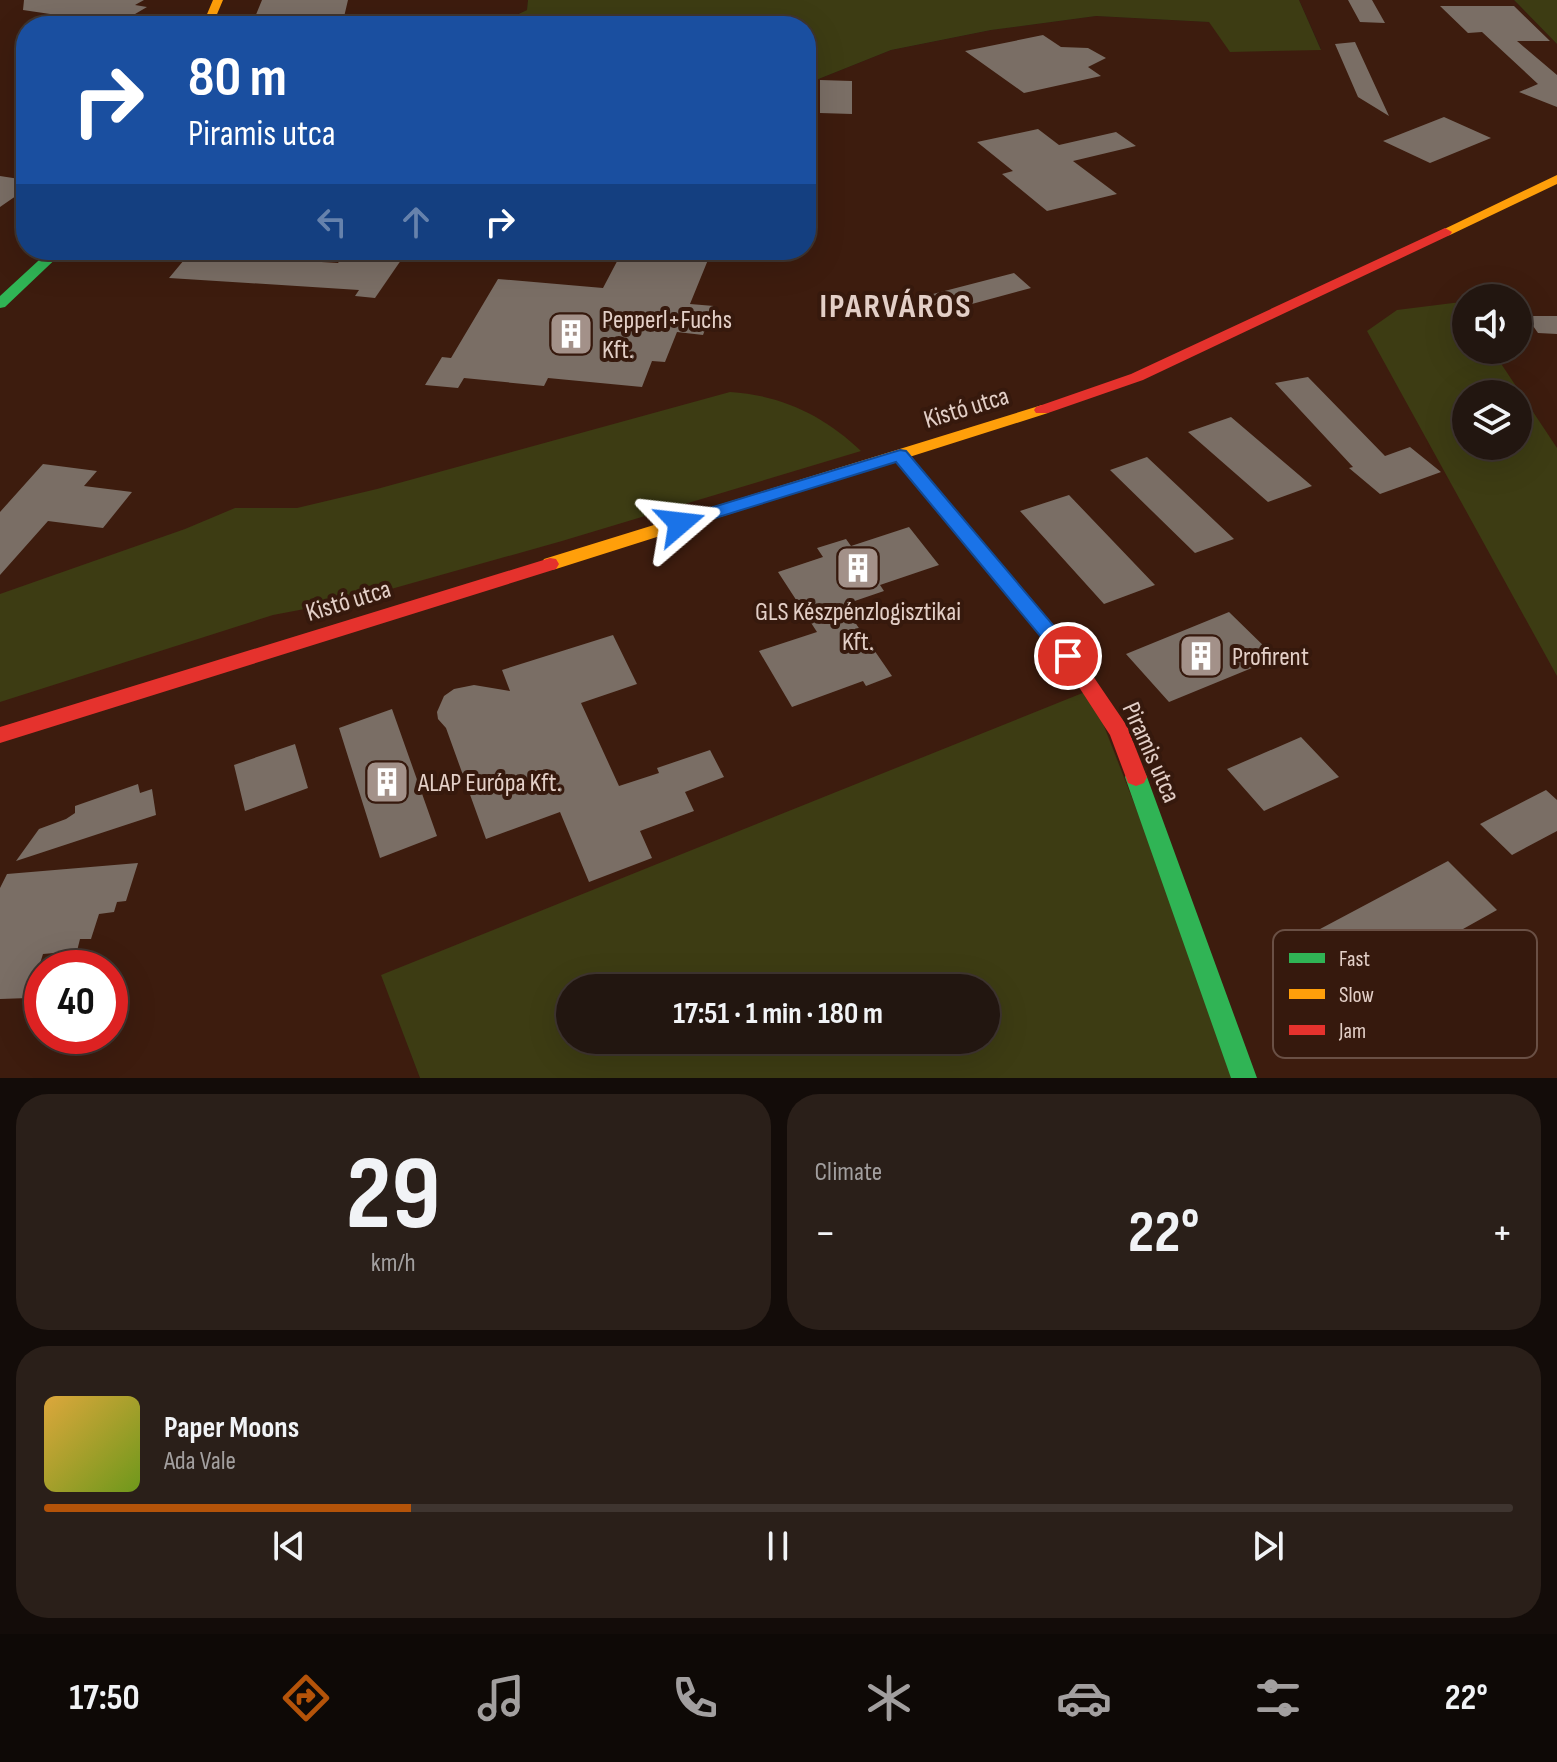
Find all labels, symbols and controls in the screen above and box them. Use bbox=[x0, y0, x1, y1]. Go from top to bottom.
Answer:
text: 80 m bbox=[188, 45, 287, 112]
icon: right bbox=[56, 48, 160, 152]
text: Piramis utca bbox=[188, 113, 336, 156]
icon: left bbox=[310, 200, 354, 244]
icon: ahead bbox=[394, 200, 438, 244]
icon: right bbox=[478, 200, 522, 244]
map controls bbox=[1452, 284, 1532, 460]
button: sound bbox=[1452, 284, 1532, 364]
district label: IPARVÁROS bbox=[819, 286, 973, 327]
place label: Pepperl+Fuchs Kft. bbox=[602, 305, 732, 366]
building icon: Pepperl+Fuchs Kft. bbox=[547, 310, 595, 358]
button: layers bbox=[1452, 380, 1532, 460]
street label: Kistó utca bbox=[920, 381, 1013, 436]
position arrow bbox=[638, 481, 722, 565]
building icon: GLS Készpénzlogisztikai Kft. bbox=[834, 544, 882, 592]
street label: Kistó utca bbox=[302, 574, 395, 629]
place label: GLS Készpénzlogisztikai Kft. bbox=[755, 597, 961, 658]
pin bbox=[1034, 622, 1102, 690]
building icon: Profirent bbox=[1177, 632, 1225, 680]
icon: arrive bbox=[1046, 634, 1090, 678]
place label: Profirent bbox=[1232, 642, 1309, 673]
street label: Piramis utca bbox=[1115, 698, 1186, 808]
building icon: ALAP Európa Kft. bbox=[363, 758, 411, 806]
place label: ALAP Európa Kft. bbox=[417, 768, 562, 799]
legend bbox=[1273, 930, 1537, 1058]
text: Fast bbox=[1339, 946, 1370, 973]
speed limit sign: 40 bbox=[24, 950, 128, 1054]
text: Slow bbox=[1339, 982, 1374, 1009]
text: 17:51 · 1 min · 180 m bbox=[673, 996, 883, 1032]
text: Jam bbox=[1338, 1018, 1366, 1045]
text: 29 bbox=[346, 1133, 441, 1258]
text: Climate bbox=[815, 1157, 882, 1188]
text: 22° bbox=[1128, 1197, 1200, 1269]
text: − bbox=[815, 1207, 836, 1260]
text: + bbox=[1491, 1207, 1513, 1260]
text: km/h bbox=[371, 1248, 416, 1279]
text: Paper Moons bbox=[164, 1410, 299, 1446]
text: Ada Vale bbox=[164, 1446, 236, 1477]
icon: previous bbox=[267, 1524, 311, 1568]
icon: pause bbox=[756, 1524, 800, 1568]
icon: next bbox=[1246, 1524, 1290, 1568]
icon: directions bbox=[278, 1670, 334, 1726]
icon: music bbox=[473, 1670, 529, 1726]
icon: phone bbox=[667, 1670, 723, 1726]
icon: climate bbox=[861, 1670, 917, 1726]
icon: car bbox=[1056, 1670, 1112, 1726]
icon: filters bbox=[1250, 1670, 1306, 1726]
text: 17:50 bbox=[69, 1677, 140, 1720]
text: 22° bbox=[1445, 1677, 1488, 1720]

